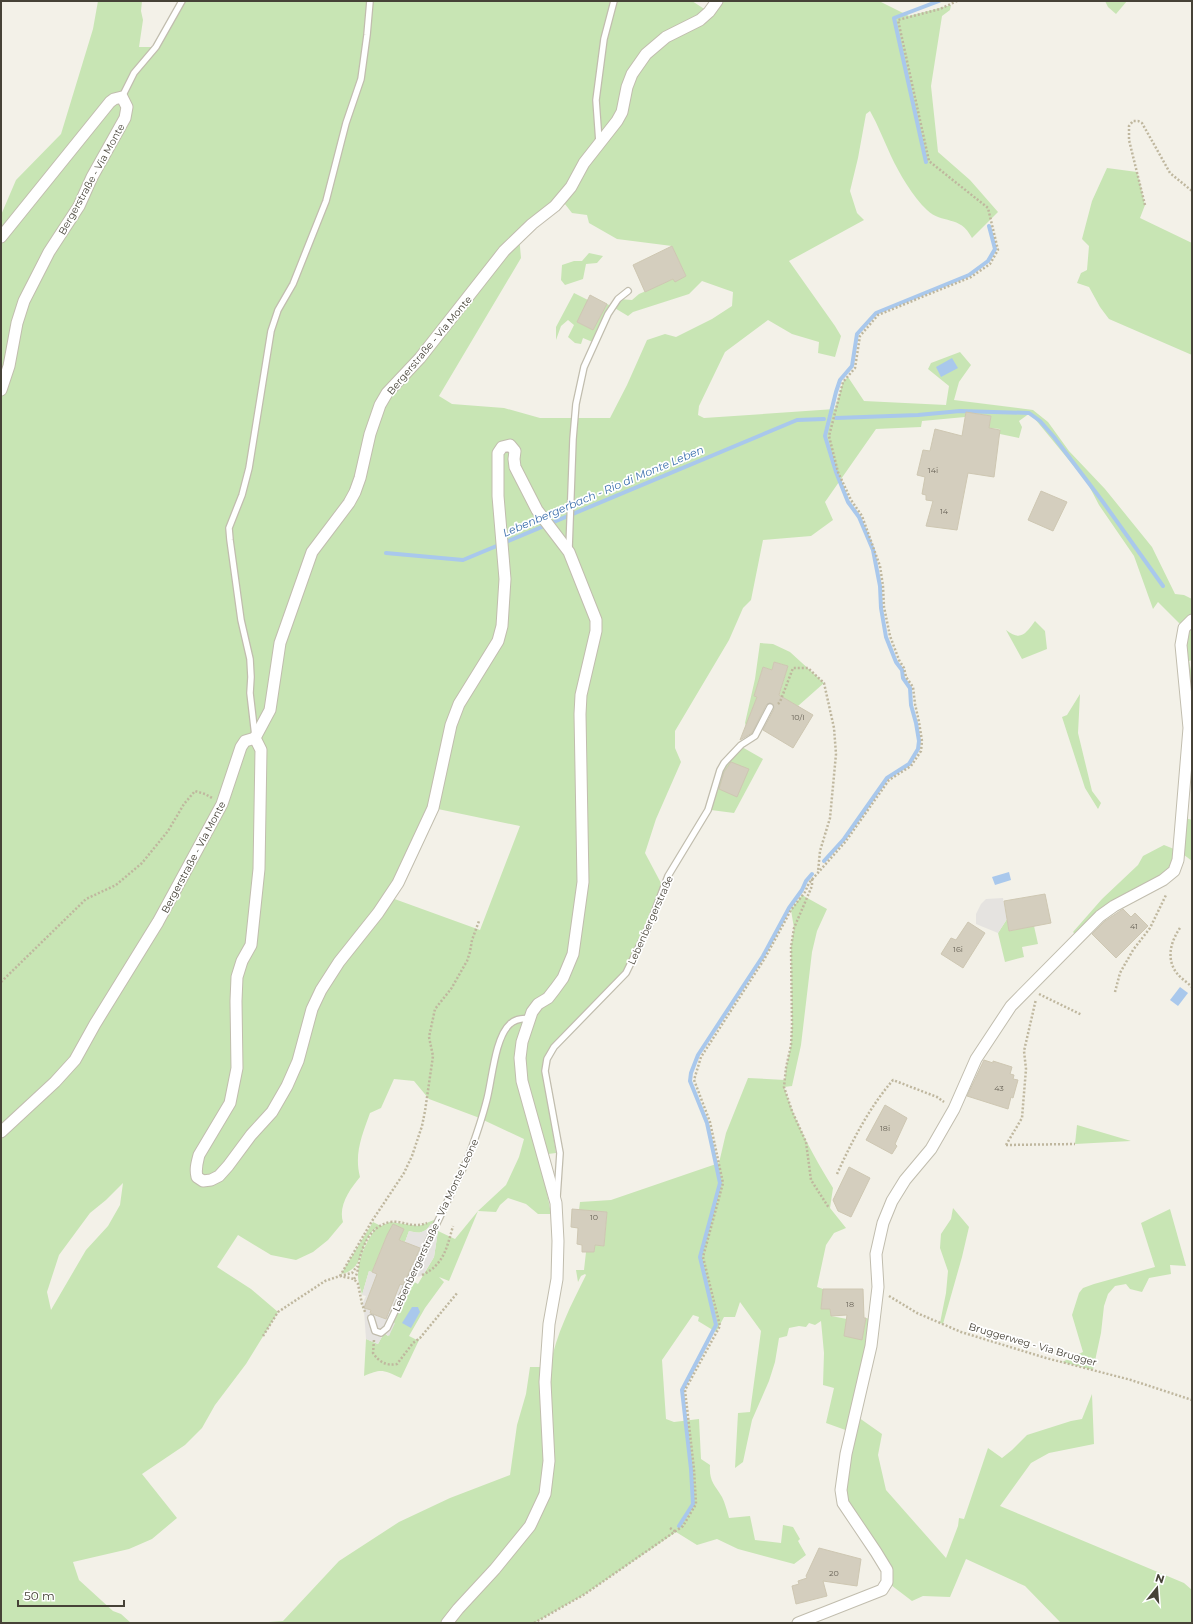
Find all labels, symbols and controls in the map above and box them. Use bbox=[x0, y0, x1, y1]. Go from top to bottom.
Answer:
street label: Bergerstraße - Via Monte bbox=[55, 121, 127, 237]
street label: Bergerstraße - Via Monte bbox=[384, 293, 475, 397]
water label: Lebenbergerbach - Rio di Monte Leben bbox=[500, 442, 706, 540]
house number: 14i bbox=[928, 465, 938, 475]
house number: 14 bbox=[940, 506, 949, 516]
house number: 10/I bbox=[791, 712, 805, 722]
street label: Bergerstraße - Via Monte bbox=[158, 799, 229, 916]
street label: Lebenbergerstraße bbox=[625, 874, 676, 967]
house number: 41 bbox=[1130, 921, 1138, 931]
house number: 16i bbox=[953, 944, 963, 954]
house number: 43 bbox=[994, 1083, 1004, 1093]
house number: 18i bbox=[880, 1123, 890, 1133]
street label: Lebenbergerstraße - Via Monte Leone bbox=[390, 1137, 481, 1314]
house number: 10 bbox=[590, 1212, 598, 1222]
house number: 18 bbox=[846, 1299, 854, 1309]
street label: Bruggerweg - Via Brugger bbox=[967, 1320, 1098, 1369]
house number: 20 bbox=[829, 1568, 839, 1578]
north arrow bbox=[1137, 1568, 1177, 1608]
text: N bbox=[1154, 1570, 1166, 1586]
scale bar bbox=[18, 1582, 124, 1608]
text: 50 m bbox=[24, 1588, 55, 1603]

